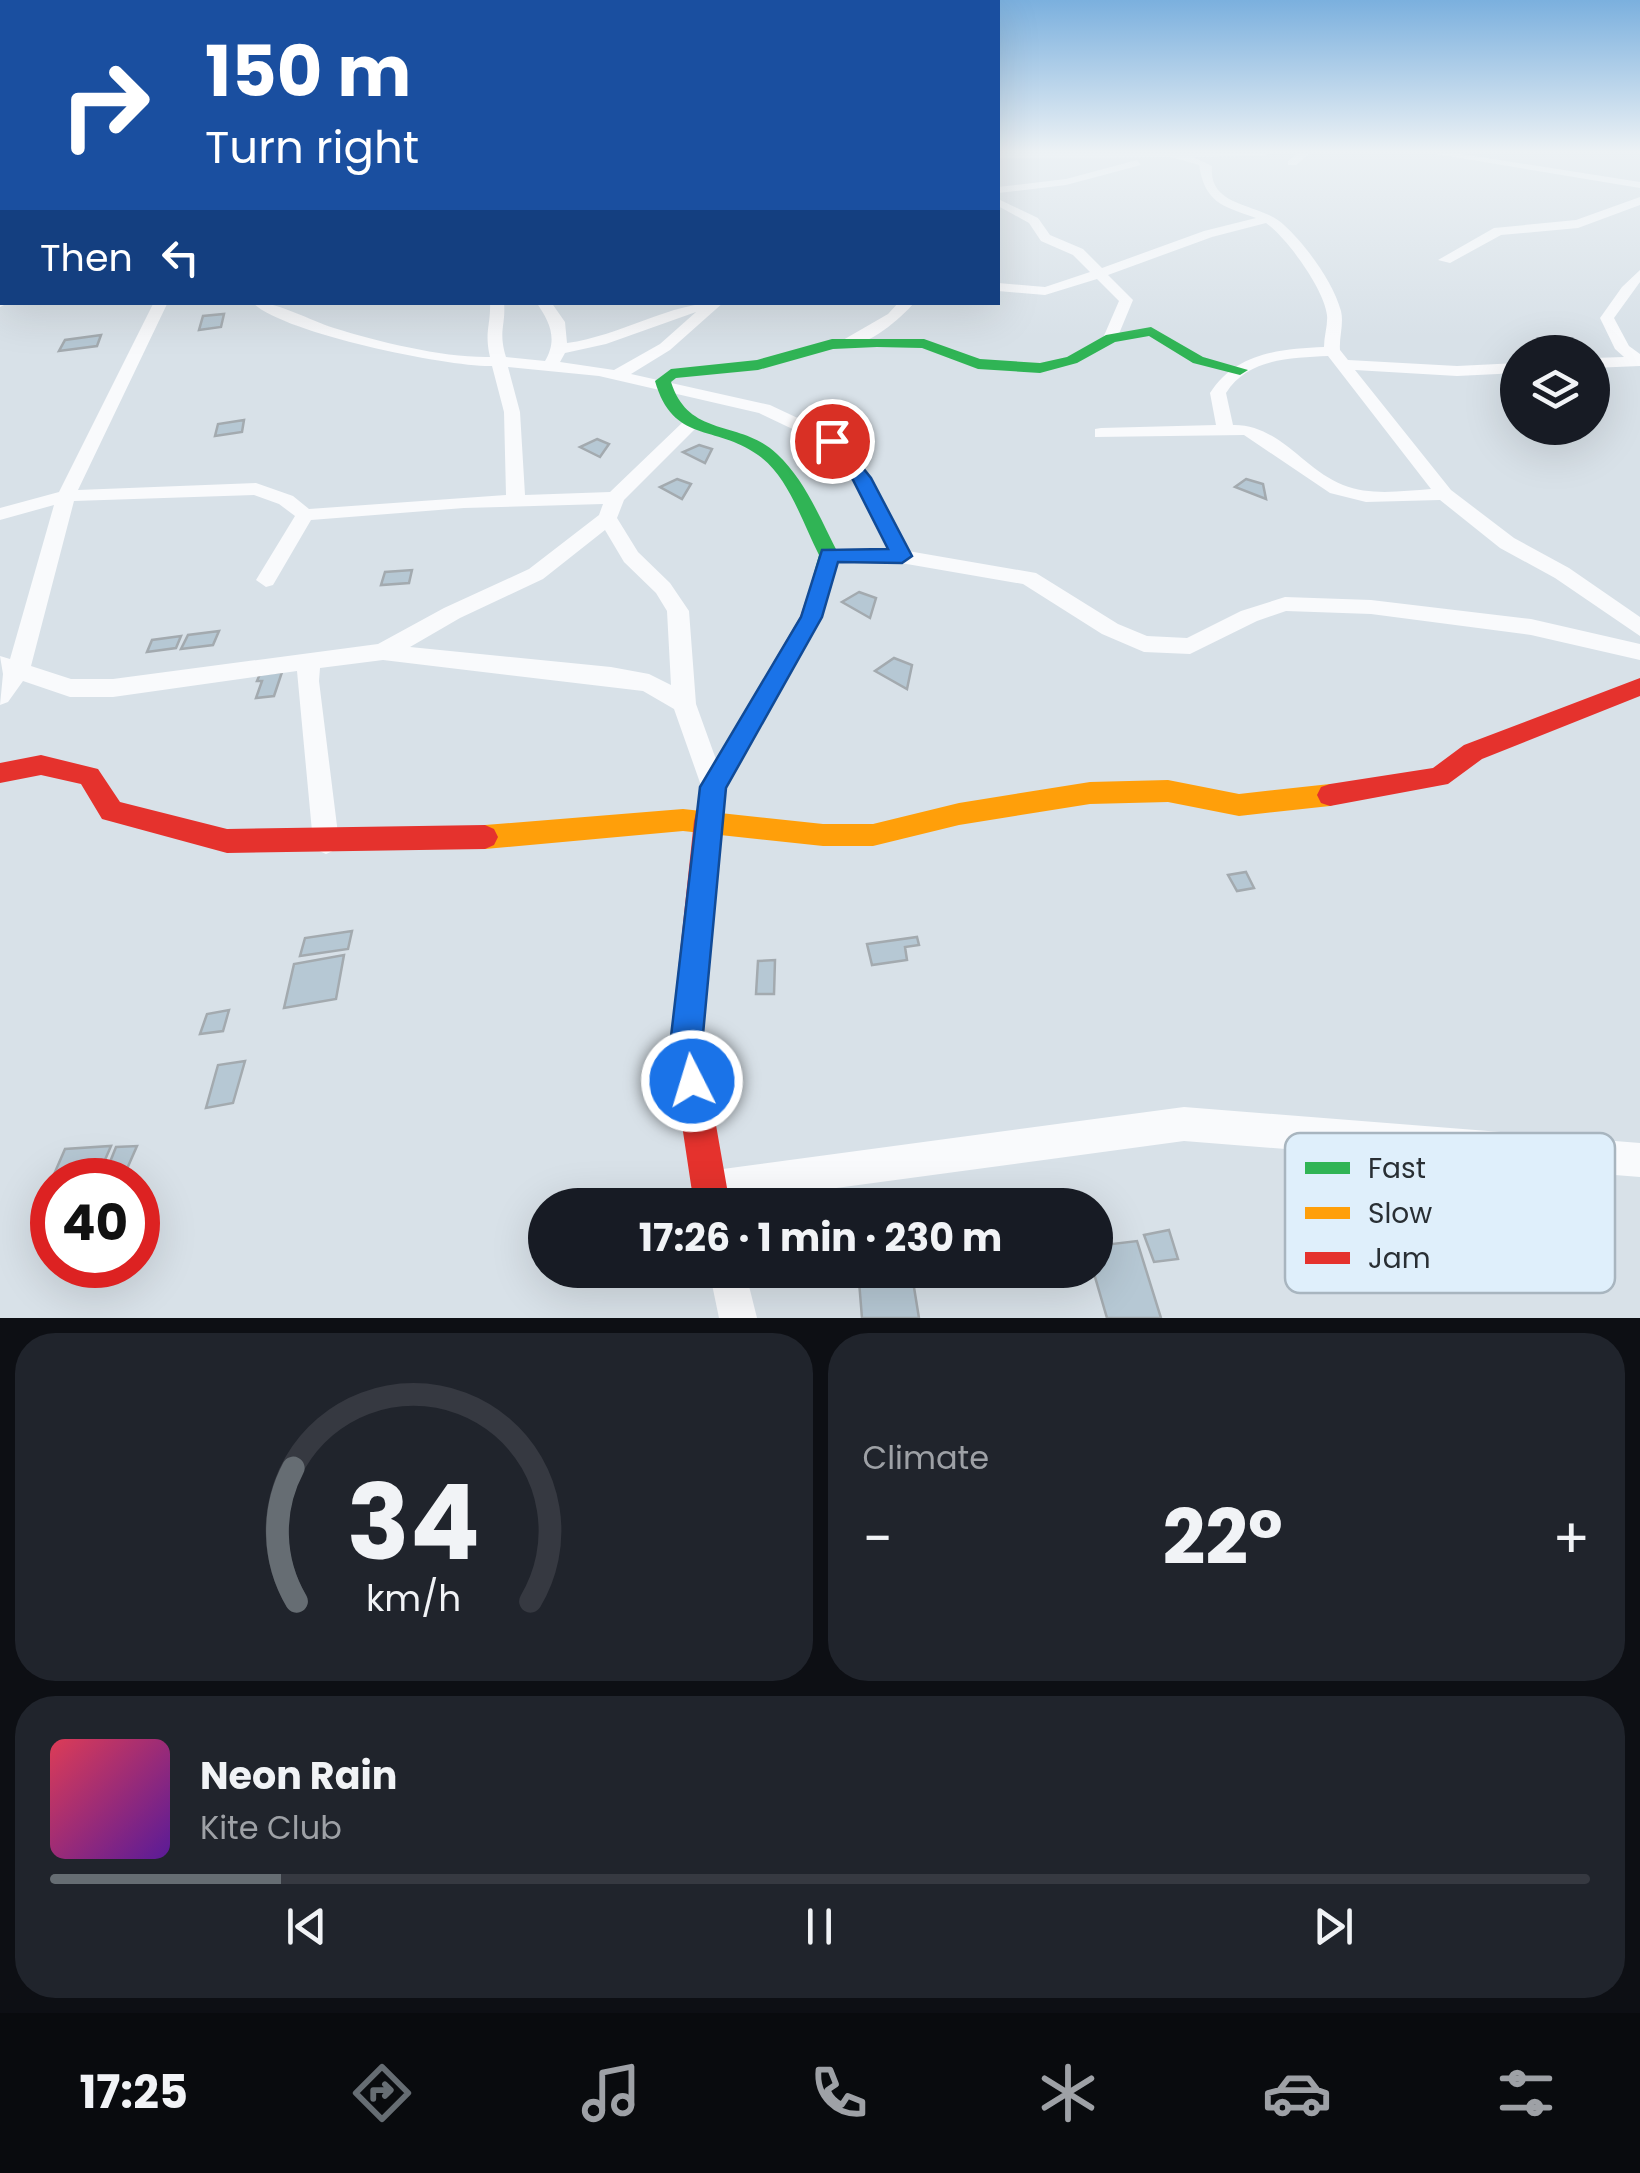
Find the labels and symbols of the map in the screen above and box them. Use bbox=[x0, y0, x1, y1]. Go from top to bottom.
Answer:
pin bbox=[790, 399, 875, 484]
position arrow bbox=[640, 1029, 744, 1133]
legend bbox=[1285, 1133, 1615, 1293]
text: Fast bbox=[1368, 1149, 1426, 1188]
speed limit sign: 40 bbox=[30, 1158, 160, 1288]
text: Slow bbox=[1368, 1194, 1432, 1233]
text: Jam bbox=[1368, 1239, 1431, 1278]

